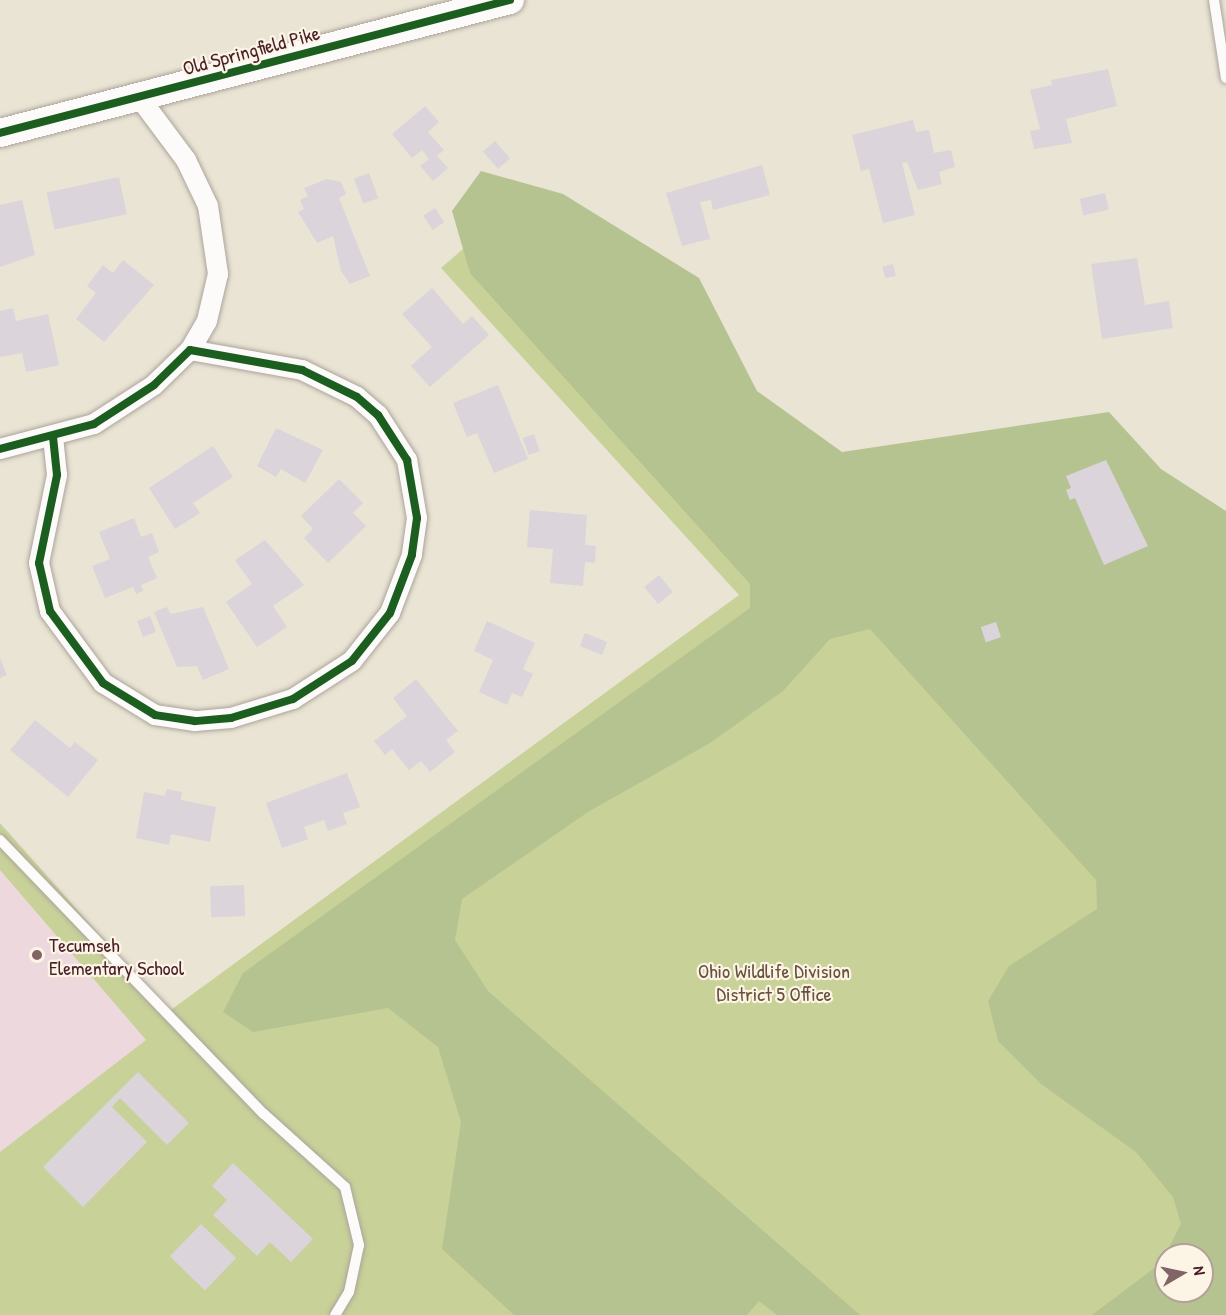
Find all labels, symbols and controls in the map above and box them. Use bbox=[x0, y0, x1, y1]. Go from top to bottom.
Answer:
street label: Old Springfield Pike bbox=[180, 20, 322, 80]
place label: Tecumseh Elementary School bbox=[49, 932, 184, 979]
marker: Tecumseh Elementary School bbox=[30, 948, 44, 962]
park label: Ohio Wildlife Division District 5 Office bbox=[698, 958, 850, 1005]
north arrow bbox=[1154, 1243, 1214, 1303]
text: N bbox=[1188, 1265, 1211, 1276]

